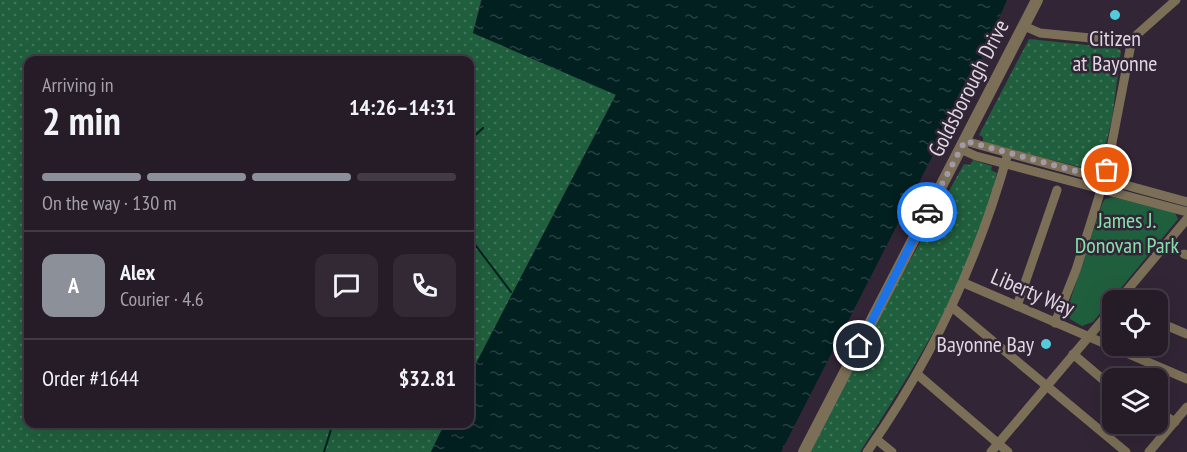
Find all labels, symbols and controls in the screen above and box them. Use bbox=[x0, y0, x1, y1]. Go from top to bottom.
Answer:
marker: Citizen at Bayonne bbox=[1108, 8, 1122, 22]
street label: Goldsborough Drive bbox=[921, 15, 1015, 161]
place label: Citizen at Bayonne bbox=[1073, 24, 1157, 77]
text: Arriving in bbox=[42, 72, 114, 98]
text: 14:26–14:31 bbox=[349, 93, 456, 121]
text: 2 min bbox=[42, 95, 121, 146]
pin bbox=[1081, 144, 1132, 195]
icon: bag bbox=[1090, 153, 1123, 186]
courier bbox=[897, 182, 957, 242]
text: On the way · 130 m bbox=[42, 190, 177, 216]
icon: car bbox=[911, 196, 944, 229]
park label: James J. Donovan Park bbox=[1075, 206, 1180, 259]
button: chat bbox=[315, 254, 378, 317]
button: phone bbox=[393, 254, 456, 317]
text: Alex bbox=[120, 258, 155, 286]
street label: Liberty Way bbox=[987, 262, 1080, 322]
text: A bbox=[68, 271, 79, 299]
text: Courier · 4.6 bbox=[120, 286, 204, 312]
map controls bbox=[1102, 290, 1168, 434]
button: locate bbox=[1102, 290, 1168, 356]
pin bbox=[833, 320, 884, 371]
icon: home bbox=[842, 329, 875, 362]
place label: Bayonne Bay bbox=[937, 330, 1035, 358]
marker: Bayonne Bay bbox=[1039, 337, 1053, 351]
text: Order #1644 bbox=[42, 364, 139, 392]
text: $32.81 bbox=[399, 364, 456, 392]
button: layers bbox=[1102, 368, 1168, 434]

